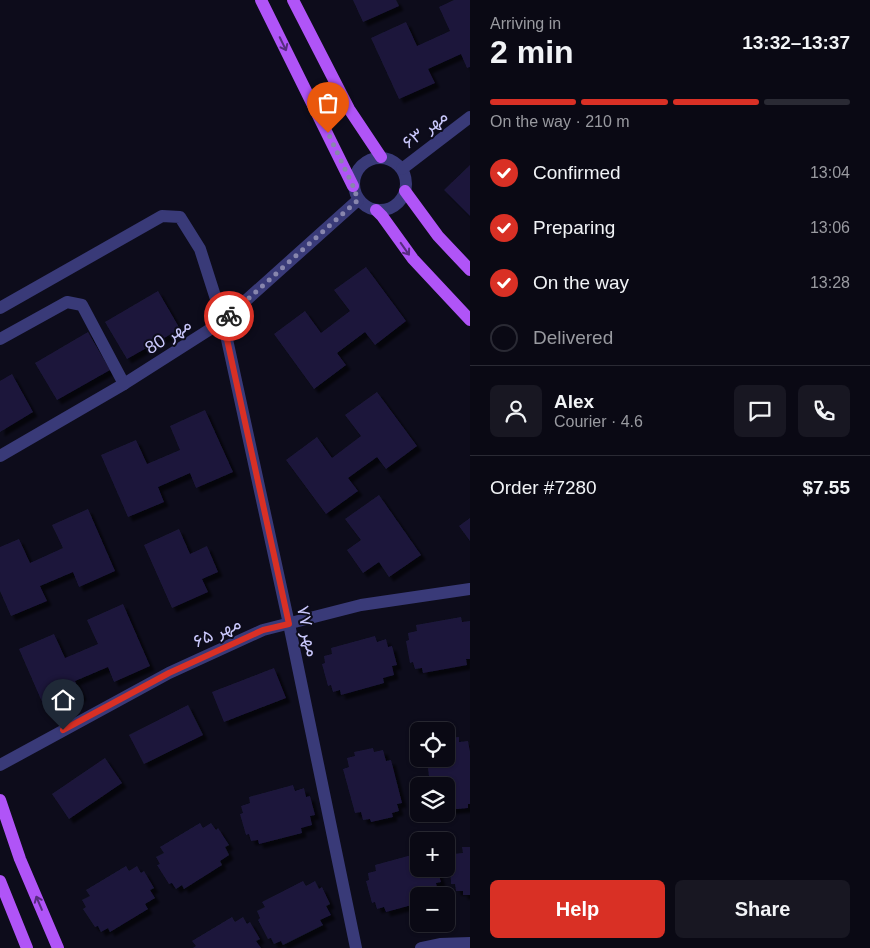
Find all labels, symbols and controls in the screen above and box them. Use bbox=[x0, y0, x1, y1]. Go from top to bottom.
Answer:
text: Arriving in bbox=[490, 15, 561, 32]
text: 13:32–13:37 bbox=[742, 32, 850, 53]
text: 2 min bbox=[490, 34, 574, 70]
one-way arrow bbox=[279, 36, 288, 51]
pin bbox=[307, 82, 349, 133]
icon: bag bbox=[314, 89, 342, 117]
street label: مهر ۶۳ bbox=[399, 106, 452, 153]
text: On the way · 210 m bbox=[490, 113, 630, 130]
icon: check bbox=[490, 159, 518, 187]
text: Confirmed bbox=[533, 162, 621, 183]
text: 13:04 bbox=[810, 164, 850, 181]
icon: check bbox=[490, 214, 518, 242]
text: Preparing bbox=[533, 217, 615, 238]
text: 13:06 bbox=[810, 219, 850, 236]
one-way arrow bbox=[400, 242, 410, 256]
icon: check bbox=[490, 269, 518, 297]
text: On the way bbox=[533, 272, 629, 293]
text: 13:28 bbox=[810, 274, 850, 291]
courier bbox=[204, 291, 254, 341]
icon: bike bbox=[215, 302, 243, 330]
street label: مهر 80 bbox=[141, 314, 195, 359]
text: Delivered bbox=[533, 327, 613, 348]
button: person bbox=[490, 385, 542, 437]
button: chat bbox=[734, 385, 786, 437]
button: phone bbox=[798, 385, 850, 437]
text: Alex bbox=[554, 391, 594, 412]
text: Courier · 4.6 bbox=[554, 413, 643, 430]
text: Order #7280 bbox=[490, 477, 597, 498]
text: $7.55 bbox=[802, 477, 850, 498]
street label: مهر ۷۷ bbox=[292, 604, 323, 659]
street label: مهر ۶۵ bbox=[190, 613, 244, 652]
pin bbox=[42, 679, 84, 730]
icon: home bbox=[49, 686, 77, 714]
map controls bbox=[410, 722, 455, 932]
button: locate bbox=[410, 722, 455, 767]
button: layers bbox=[410, 777, 455, 822]
button: + bbox=[410, 832, 455, 877]
button: Help bbox=[490, 880, 665, 938]
button: Share bbox=[675, 880, 850, 938]
button: − bbox=[410, 887, 455, 932]
one-way arrow bbox=[34, 896, 44, 911]

